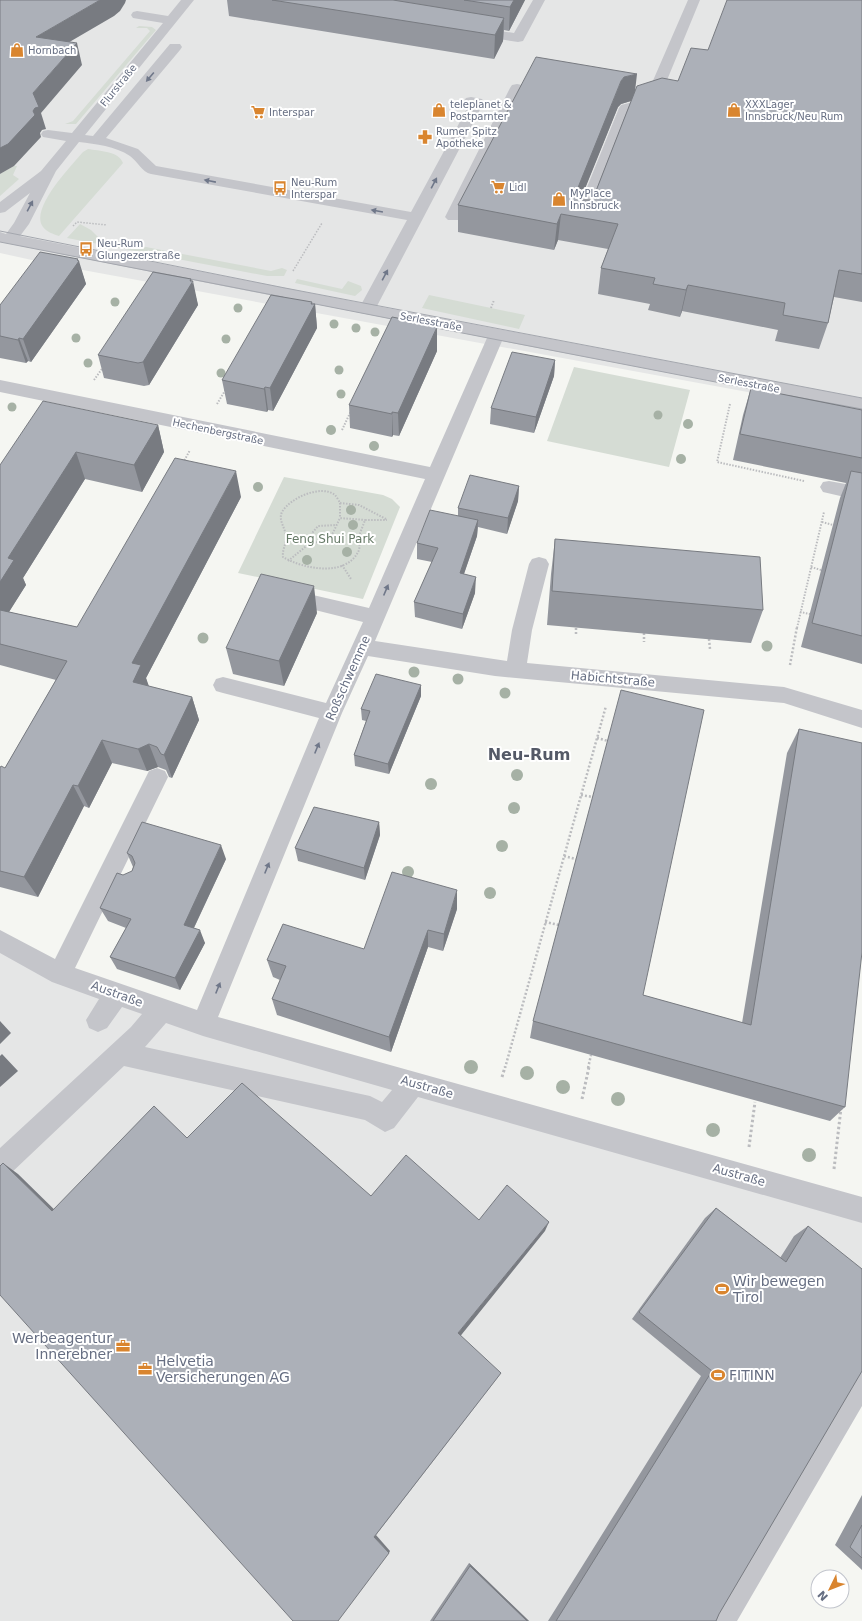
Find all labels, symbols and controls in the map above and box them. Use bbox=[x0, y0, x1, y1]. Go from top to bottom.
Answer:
shop icon: Hornbach bbox=[9, 42, 25, 58]
place label: Hornbach bbox=[28, 45, 76, 56]
street label: Flurstraße bbox=[98, 62, 139, 109]
one-way arrow bbox=[145, 72, 154, 82]
place label: teleplanet & Postparnter bbox=[450, 99, 512, 122]
place label: XXXLager Innsbruck/Neu Rum bbox=[745, 99, 843, 122]
shop icon: teleplanet & Postparnter bbox=[431, 102, 447, 118]
shop icon: XXXLager Innsbruck/Neu Rum bbox=[726, 102, 742, 118]
supermarket icon: Interspar bbox=[250, 104, 266, 120]
place label: Interspar bbox=[269, 107, 315, 118]
place label: Rumer Spitz Apotheke bbox=[436, 126, 497, 149]
pharmacy icon: Rumer Spitz Apotheke bbox=[417, 129, 433, 145]
place label: Neu-Rum Interspar bbox=[291, 177, 337, 200]
one-way arrow bbox=[430, 177, 437, 189]
one-way arrow bbox=[204, 178, 216, 184]
supermarket icon: Lidl bbox=[490, 179, 506, 195]
bus stop icon: Neu-Rum Interspar bbox=[272, 180, 288, 196]
place label: Lidl bbox=[509, 182, 526, 193]
place label: MyPlace Innsbruck bbox=[570, 188, 619, 211]
shop icon: MyPlace Innsbruck bbox=[551, 191, 567, 207]
one-way arrow bbox=[27, 200, 34, 212]
one-way arrow bbox=[371, 207, 383, 213]
place label: Neu-Rum Glungezerstraße bbox=[97, 238, 180, 261]
bus stop icon: Neu-Rum Glungezerstraße bbox=[78, 241, 94, 257]
one-way arrow bbox=[382, 269, 389, 280]
street label: Serlesstraße bbox=[399, 310, 463, 333]
street label: Serlesstraße bbox=[717, 372, 781, 395]
street label: Hechenbergstraße bbox=[171, 416, 264, 446]
park label: Feng Shui Park bbox=[286, 532, 374, 546]
one-way arrow bbox=[384, 584, 390, 596]
street label: Roßschwemme bbox=[323, 634, 373, 722]
street label: Habichtstraße bbox=[570, 668, 656, 690]
one-way arrow bbox=[314, 742, 320, 753]
district label: Neu-Rum bbox=[488, 745, 570, 764]
one-way arrow bbox=[265, 861, 271, 873]
street label: Austraße bbox=[89, 978, 145, 1010]
one-way arrow bbox=[215, 982, 221, 994]
street label: Austraße bbox=[399, 1073, 455, 1101]
street label: Austraße bbox=[711, 1161, 767, 1189]
place label: Wir bewegen Tirol bbox=[732, 1273, 825, 1305]
sports icon: Wir bewegen Tirol bbox=[714, 1281, 730, 1297]
place label: Werbeagentur Innerebner bbox=[12, 1330, 112, 1362]
office icon: Werbeagentur Innerebner bbox=[115, 1338, 131, 1354]
place label: Helvetia Versicherungen AG bbox=[156, 1353, 290, 1385]
office icon: Helvetia Versicherungen AG bbox=[137, 1361, 153, 1377]
sports icon: FITINN bbox=[710, 1367, 726, 1383]
place label: FITINN bbox=[729, 1367, 775, 1383]
north arrow bbox=[810, 1569, 850, 1609]
text: N bbox=[815, 1588, 831, 1603]

